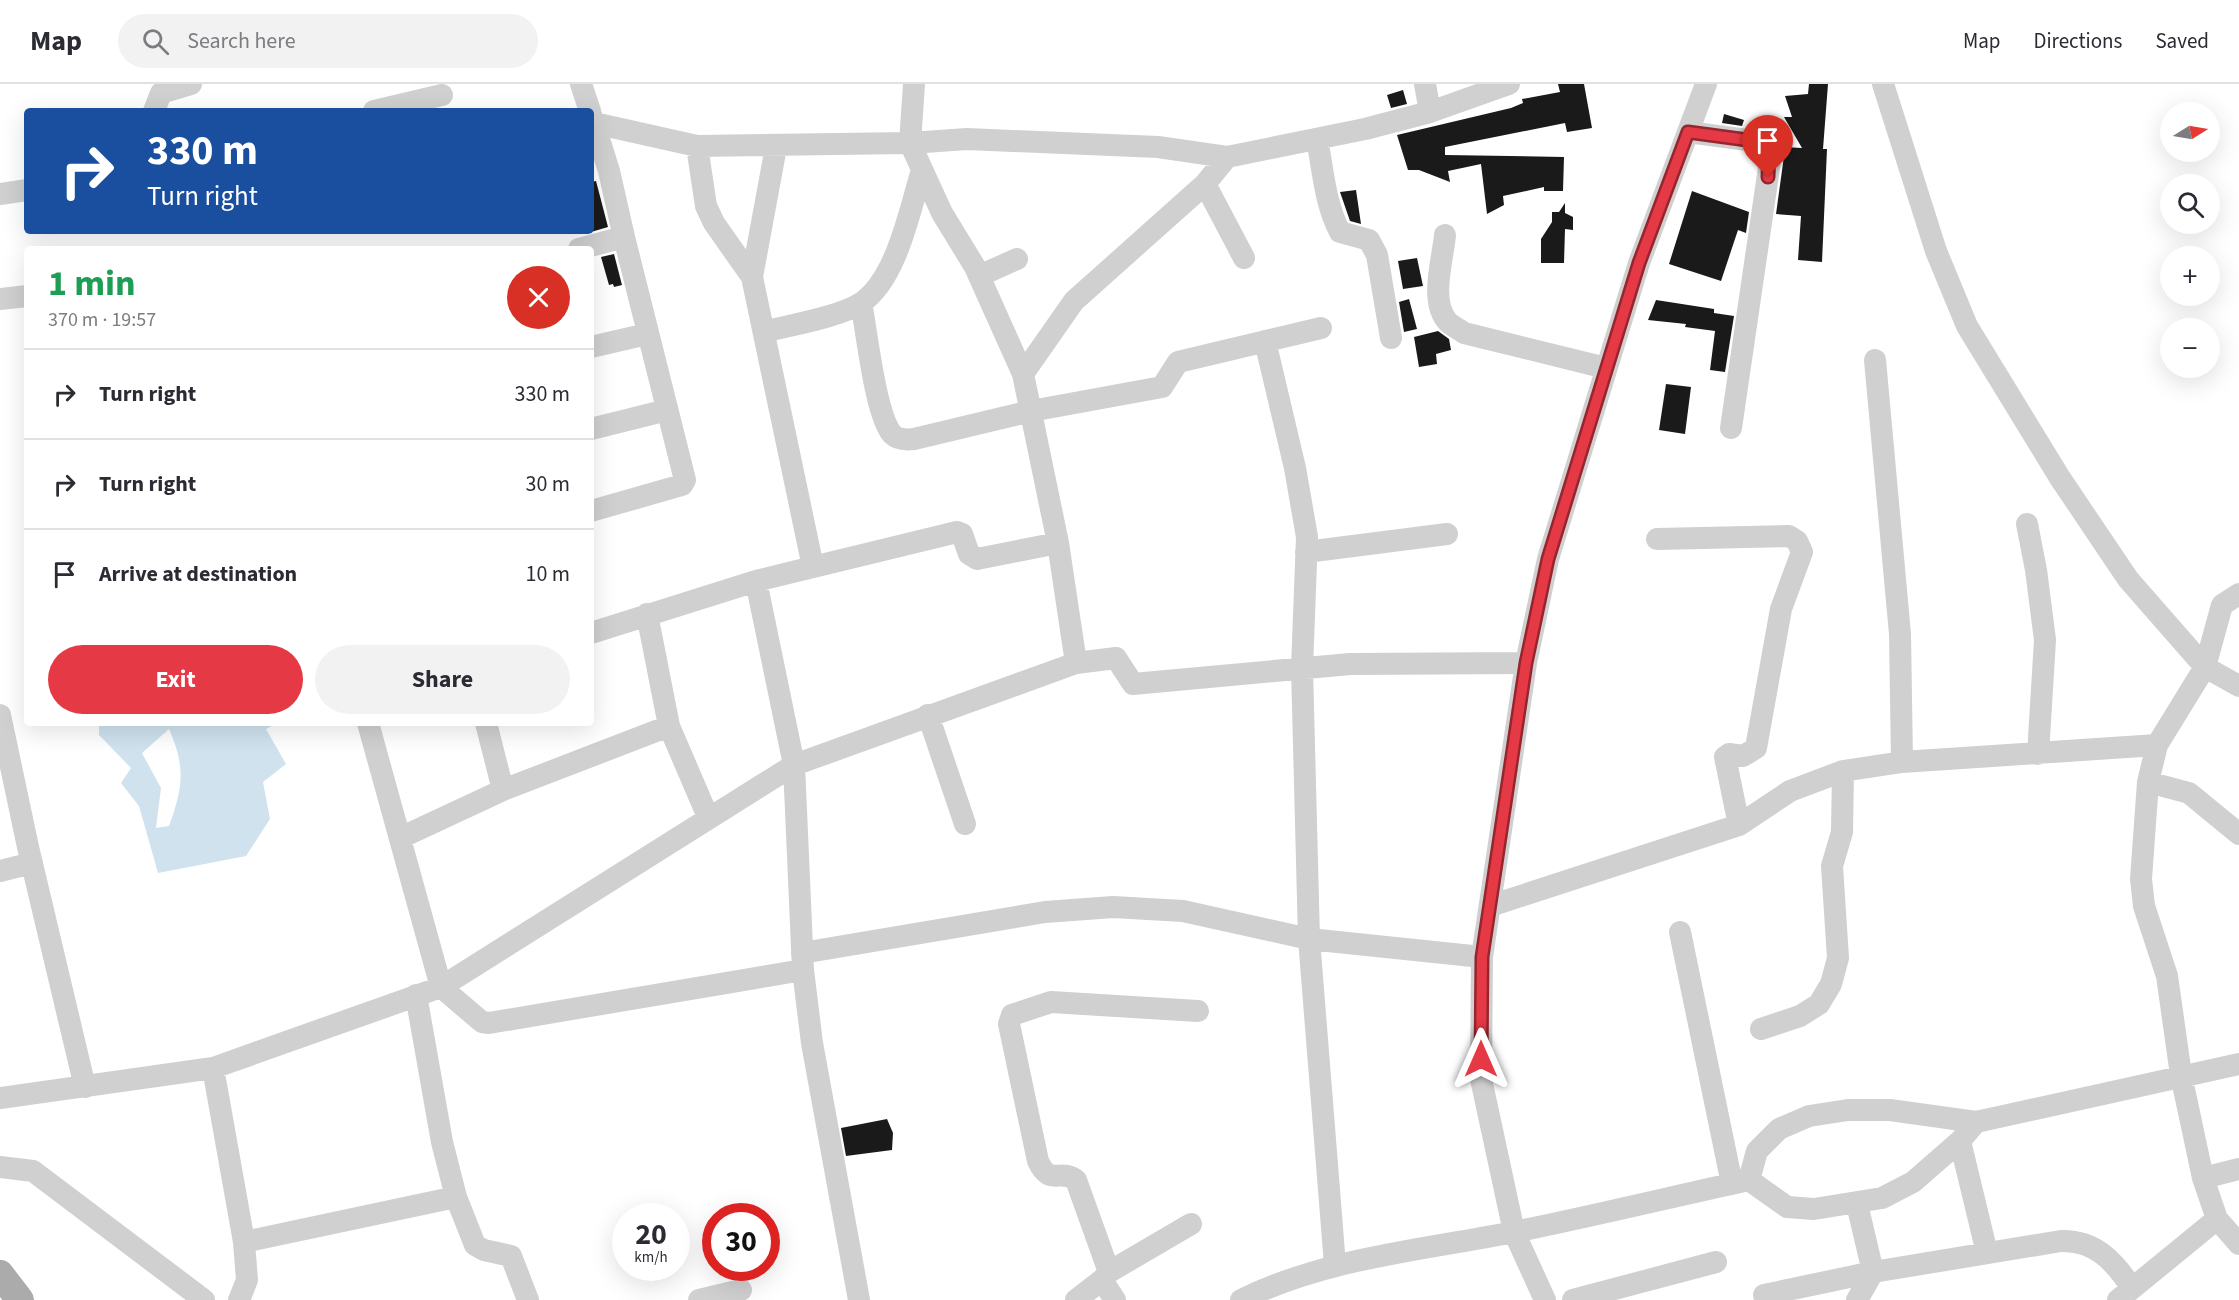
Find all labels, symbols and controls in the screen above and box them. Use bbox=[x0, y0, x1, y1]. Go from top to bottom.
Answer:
search box bbox=[118, 14, 538, 68]
text: Map bbox=[30, 21, 82, 61]
icon: search bbox=[139, 25, 172, 58]
text: Search here bbox=[187, 25, 296, 57]
text: Map bbox=[1963, 26, 2001, 56]
text: Directions bbox=[2034, 26, 2122, 56]
text: Saved bbox=[2155, 26, 2209, 56]
north arrow bbox=[2160, 102, 2220, 162]
map controls bbox=[2160, 102, 2220, 378]
pin bbox=[1742, 115, 1793, 177]
text: 330 m bbox=[147, 121, 258, 181]
icon: arrive bbox=[1751, 124, 1784, 157]
icon: right bbox=[48, 132, 126, 210]
button: search bbox=[2160, 174, 2220, 234]
text: Turn right bbox=[147, 177, 258, 216]
button: + bbox=[2160, 246, 2220, 306]
text: 1 min bbox=[48, 258, 136, 309]
button: close bbox=[507, 266, 570, 329]
text: 370 m · 19:57 bbox=[48, 306, 156, 334]
button: − bbox=[2160, 318, 2220, 378]
icon: right bbox=[48, 378, 81, 411]
text: Turn right bbox=[99, 378, 196, 410]
text: 330 m bbox=[515, 378, 570, 410]
icon: right bbox=[48, 468, 81, 501]
text: Turn right bbox=[99, 468, 196, 500]
text: 30 m bbox=[525, 468, 570, 500]
icon: arrive bbox=[48, 558, 81, 591]
text: Arrive at destination bbox=[99, 558, 297, 590]
text: 10 m bbox=[525, 558, 570, 590]
button: Exit bbox=[48, 645, 303, 714]
button: Share bbox=[315, 645, 570, 714]
position arrow bbox=[1449, 1027, 1513, 1091]
speed limit sign: 30 bbox=[702, 1203, 780, 1281]
text: 20 bbox=[635, 1213, 667, 1256]
text: km/h bbox=[634, 1247, 668, 1268]

